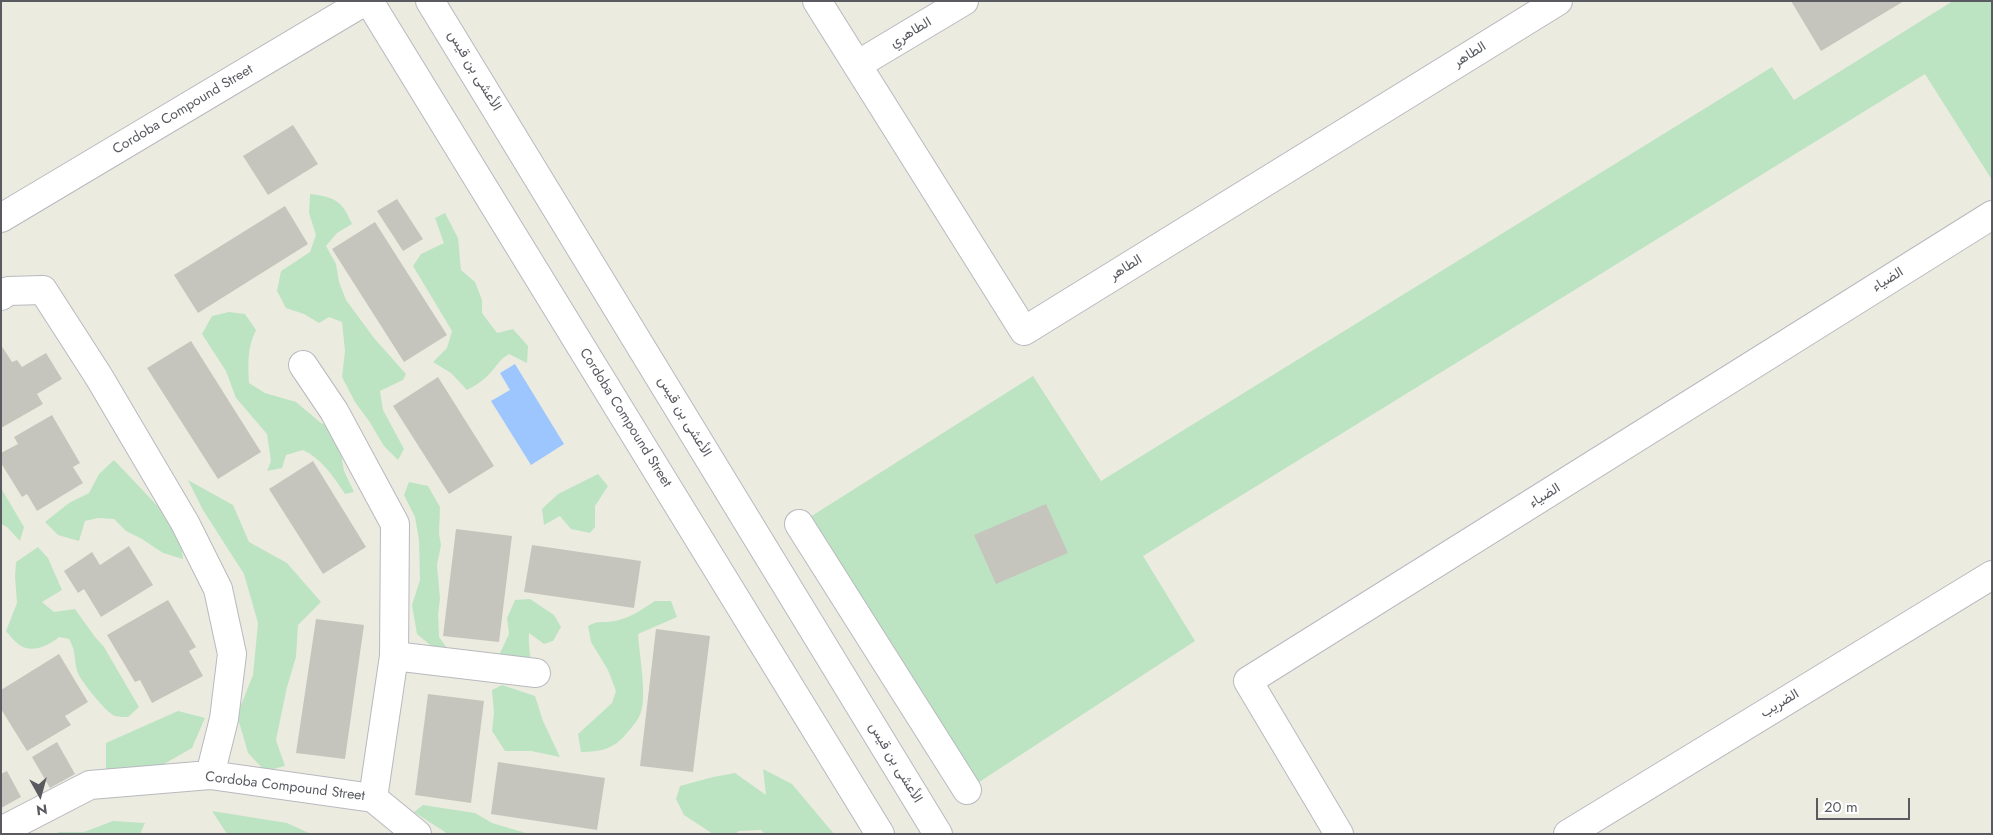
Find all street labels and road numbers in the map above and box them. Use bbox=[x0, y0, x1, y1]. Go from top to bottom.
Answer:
street label: الطاهري bbox=[887, 14, 935, 52]
street label: الأعشى بن قيس bbox=[443, 28, 505, 114]
street label: الطاهر bbox=[1450, 38, 1490, 72]
street label: Cordoba Compound Street bbox=[110, 61, 256, 159]
street label: الطاهر bbox=[1106, 251, 1146, 285]
street label: الضياء bbox=[1869, 264, 1907, 296]
street label: Cordoba Compound Street bbox=[575, 345, 675, 491]
street label: الأعشى بن قيس bbox=[653, 374, 715, 460]
street label: الضياء bbox=[1526, 480, 1564, 512]
street label: الضريب bbox=[1758, 686, 1802, 722]
street label: الأعشى بن قيس bbox=[864, 720, 926, 806]
street label: Cordoba Compound Street bbox=[204, 769, 366, 805]

